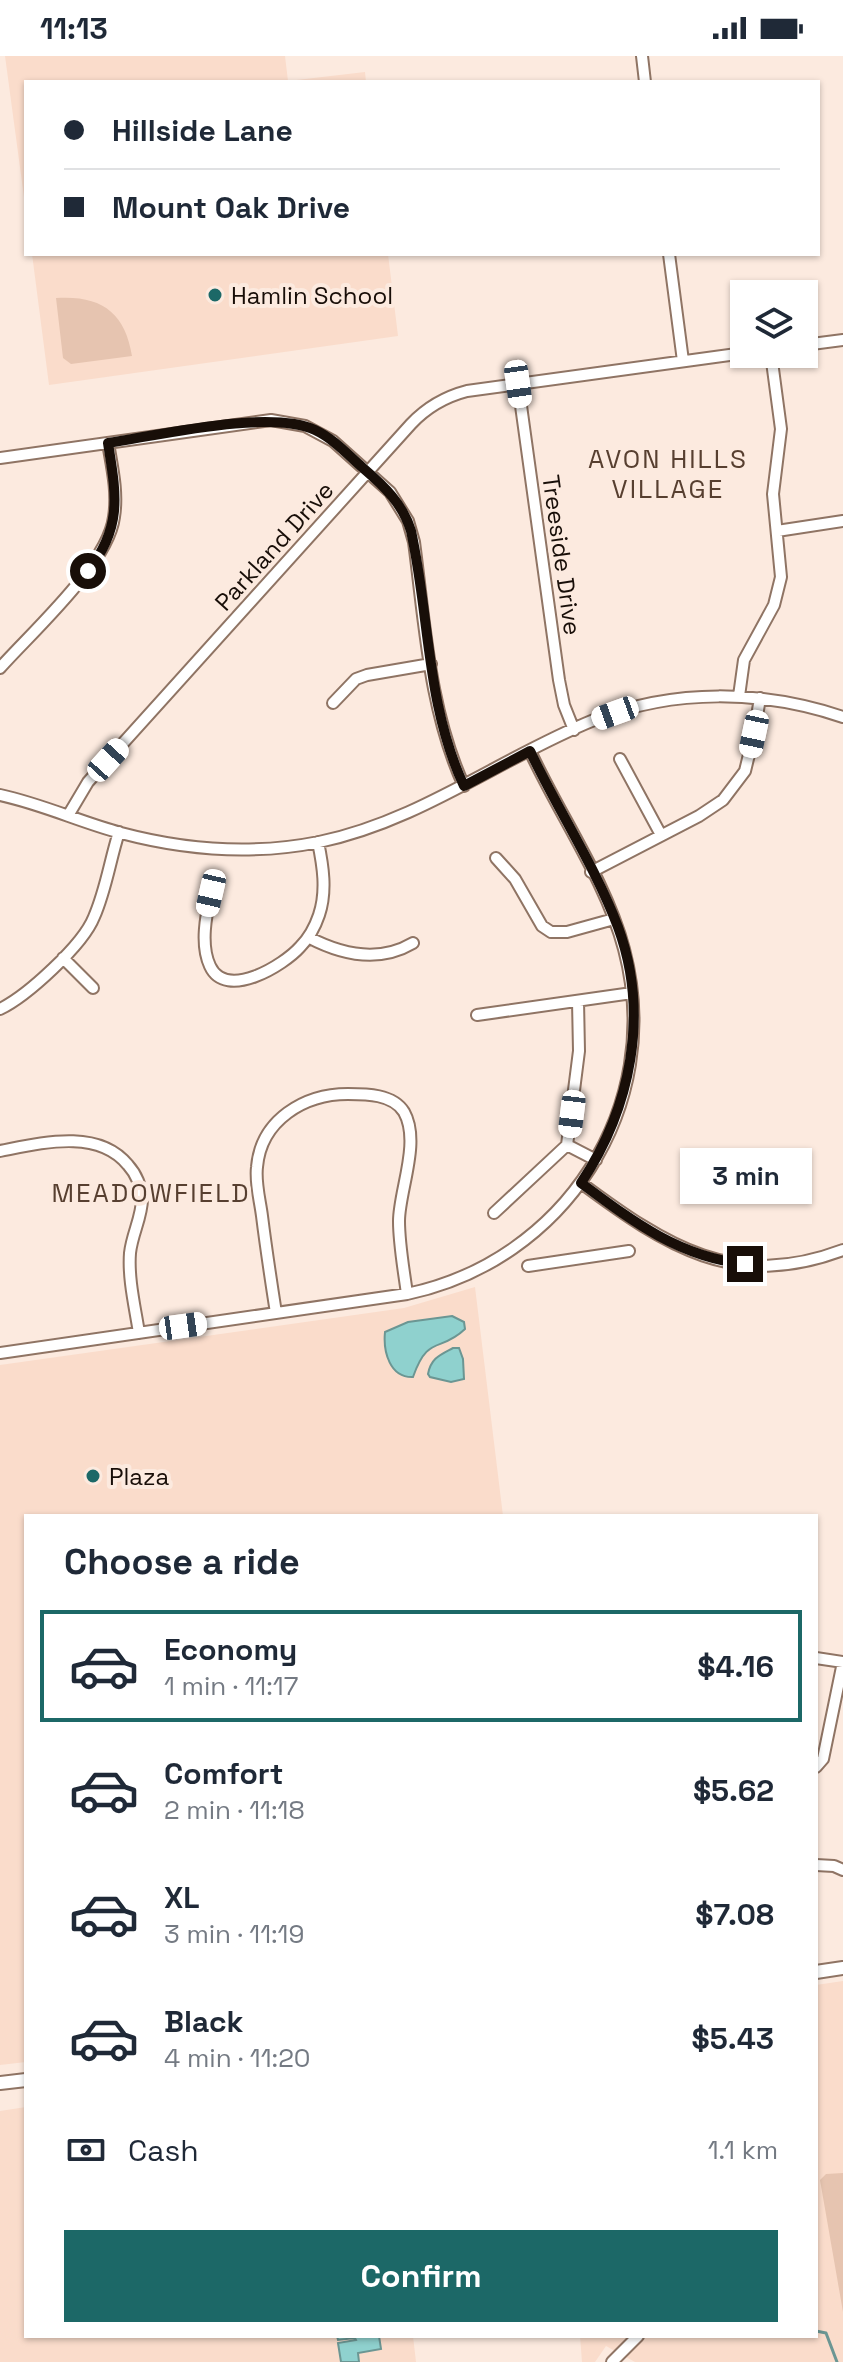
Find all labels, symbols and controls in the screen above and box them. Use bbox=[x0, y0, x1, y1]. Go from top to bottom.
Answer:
text: 11:13 bbox=[40, 9, 108, 48]
text: Hillside Lane bbox=[112, 111, 293, 150]
text: Mount Oak Drive bbox=[112, 188, 350, 227]
place label: Hamlin School bbox=[231, 280, 393, 311]
map controls bbox=[730, 280, 818, 368]
button: layers bbox=[730, 280, 818, 368]
marker: Hamlin School bbox=[206, 286, 224, 304]
car bbox=[503, 359, 533, 409]
district label: AVON HILLS VILLAGE bbox=[588, 442, 748, 506]
street label: Treeside Drive bbox=[535, 473, 589, 637]
street label: Parkland Drive bbox=[208, 475, 340, 617]
route start bbox=[70, 553, 106, 589]
car bbox=[588, 694, 642, 732]
car bbox=[737, 708, 771, 760]
car bbox=[83, 734, 133, 786]
car bbox=[194, 867, 228, 919]
car bbox=[557, 1089, 587, 1139]
callout: 3 min bbox=[679, 1148, 811, 1204]
text: 3 min bbox=[712, 1159, 780, 1193]
district label: MEADOWFIELD bbox=[51, 1176, 251, 1210]
route end bbox=[727, 1246, 763, 1282]
car bbox=[158, 1311, 208, 1341]
place label: Plaza bbox=[109, 1461, 170, 1492]
marker: Plaza bbox=[84, 1467, 102, 1485]
text: Choose a ride bbox=[64, 1539, 300, 1585]
icon: car bbox=[68, 1630, 140, 1702]
text: Economy bbox=[164, 1630, 297, 1669]
text: $4.16 bbox=[697, 1647, 774, 1686]
text: 1 min · 11:17 bbox=[164, 1669, 298, 1703]
icon: car bbox=[68, 1754, 140, 1826]
text: Comfort bbox=[164, 1754, 283, 1793]
text: $5.62 bbox=[693, 1771, 774, 1810]
text: 2 min · 11:18 bbox=[164, 1793, 305, 1827]
icon: car bbox=[68, 1878, 140, 1950]
text: XL bbox=[164, 1878, 200, 1917]
text: $7.08 bbox=[695, 1895, 774, 1934]
text: 3 min · 11:19 bbox=[164, 1917, 304, 1951]
icon: car bbox=[68, 2002, 140, 2074]
text: Black bbox=[164, 2002, 243, 2041]
text: $5.43 bbox=[692, 2019, 774, 2058]
text: 4 min · 11:20 bbox=[164, 2041, 310, 2075]
icon: cash bbox=[64, 2128, 108, 2172]
text: Cash bbox=[128, 2131, 199, 2170]
text: 1.1 km bbox=[708, 2133, 778, 2167]
button: Confirm bbox=[64, 2230, 778, 2322]

